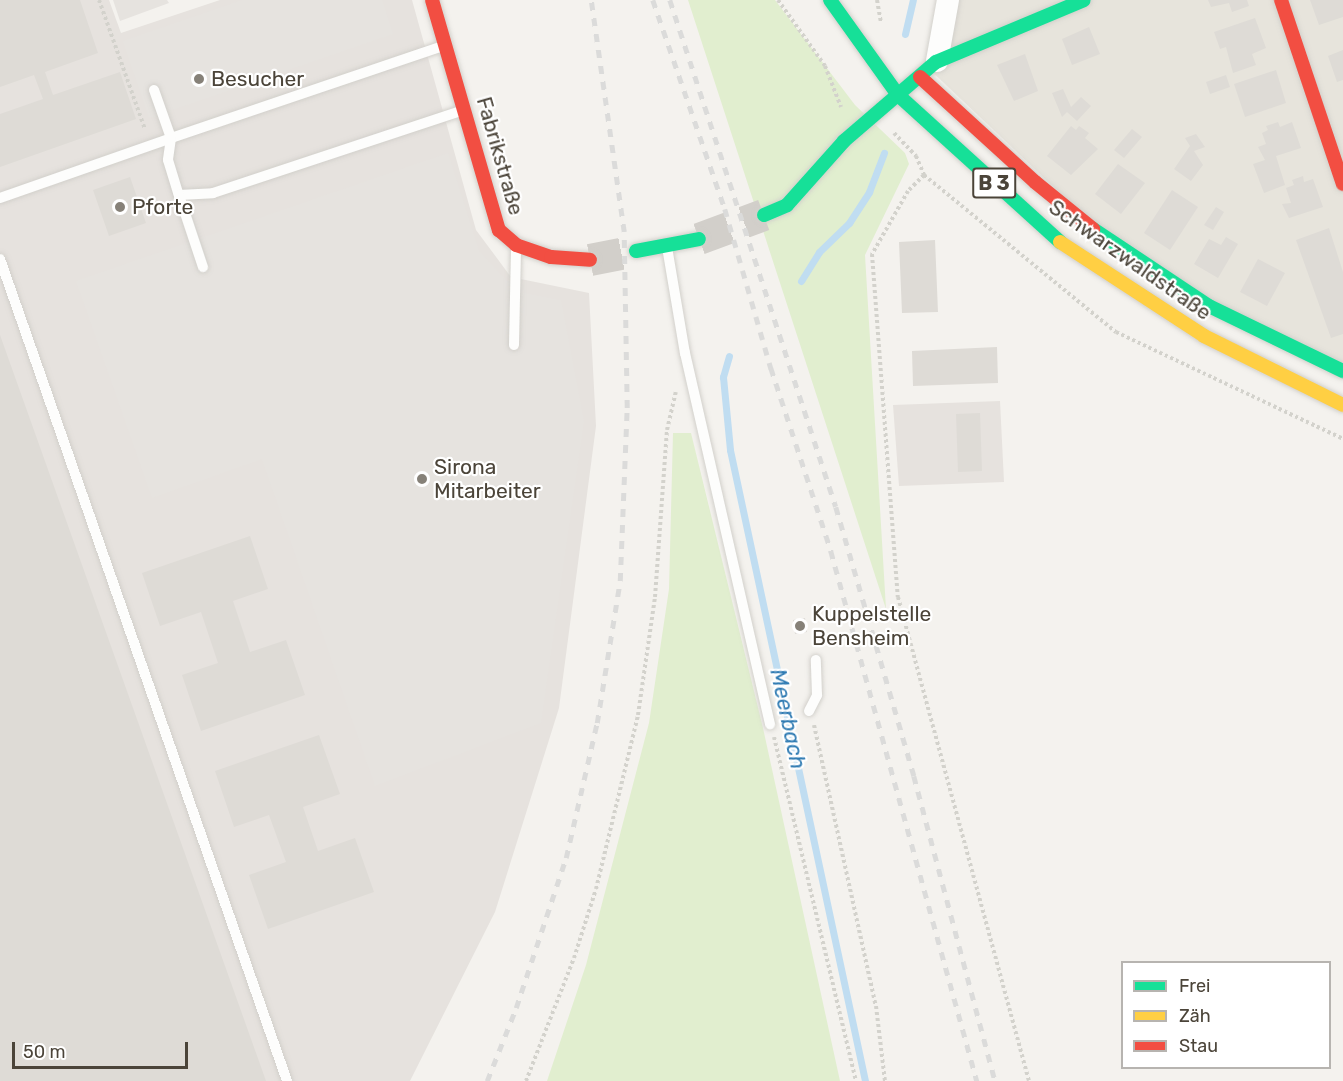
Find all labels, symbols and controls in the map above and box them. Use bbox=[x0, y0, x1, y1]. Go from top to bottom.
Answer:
place label: Besucher bbox=[211, 66, 304, 92]
marker: Besucher bbox=[192, 72, 206, 86]
street label: Fabrikstraße bbox=[471, 94, 529, 218]
road number: B 3 bbox=[972, 166, 1016, 200]
place label: Pforte bbox=[132, 194, 193, 220]
street label: Schwarzwaldstraße bbox=[1044, 195, 1216, 325]
marker: Pforte bbox=[113, 200, 127, 214]
place label: Sirona Mitarbeiter bbox=[434, 454, 541, 504]
marker: Sirona Mitarbeiter bbox=[415, 472, 429, 486]
place label: Kuppelstelle Bensheim bbox=[812, 601, 931, 651]
marker: Kuppelstelle Bensheim bbox=[793, 619, 807, 633]
water label: Meerbach bbox=[764, 666, 812, 772]
legend bbox=[1121, 961, 1331, 1069]
text: Frei bbox=[1179, 975, 1210, 997]
text: Zäh bbox=[1179, 1005, 1211, 1027]
scale bar bbox=[15, 1030, 190, 1068]
text: Stau bbox=[1179, 1035, 1218, 1057]
text: 50 m bbox=[23, 1041, 66, 1063]

